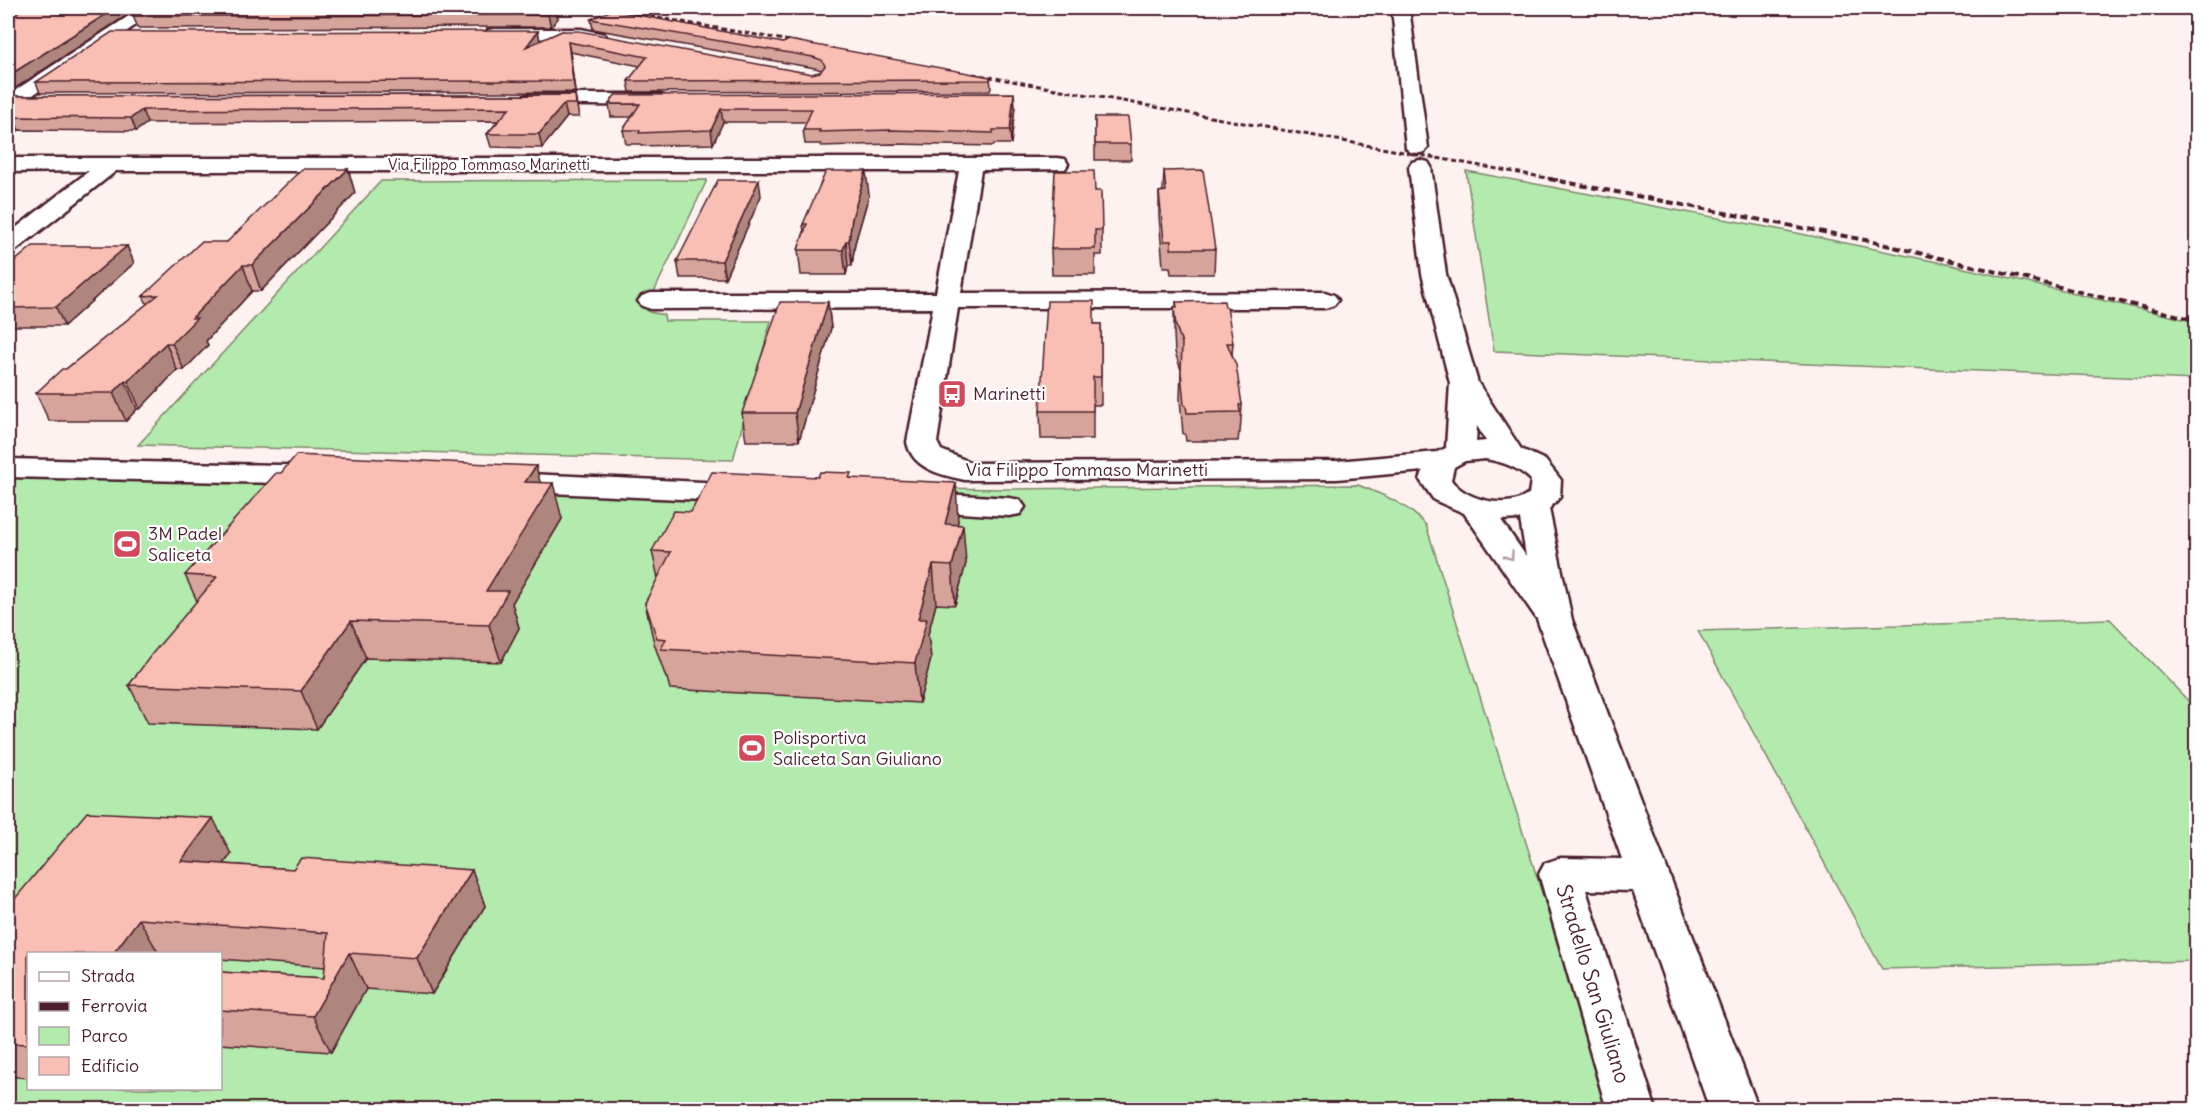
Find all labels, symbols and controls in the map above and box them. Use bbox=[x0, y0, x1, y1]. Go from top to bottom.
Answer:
street label: Via Filippo Tommaso Marinetti bbox=[388, 155, 590, 174]
bus stop icon: Marinetti bbox=[936, 378, 968, 410]
place label: Marinetti bbox=[973, 382, 1045, 405]
street label: Via Filippo Tommaso Marinetti bbox=[966, 458, 1208, 481]
place label: 3M Padel Saliceta bbox=[148, 522, 222, 566]
sports icon: 3M Padel Saliceta bbox=[111, 528, 143, 560]
one-way arrow bbox=[1503, 550, 1514, 561]
place label: Polisportiva Saliceta San Giuliano bbox=[773, 726, 942, 770]
sports icon: Polisportiva Saliceta San Giuliano bbox=[736, 732, 768, 764]
street label: Stradello San Giuliano bbox=[1550, 881, 1637, 1087]
legend bbox=[27, 952, 222, 1090]
text: Strada bbox=[81, 964, 135, 987]
text: Ferrovia bbox=[81, 994, 148, 1017]
text: Parco bbox=[81, 1024, 128, 1047]
text: Edificio bbox=[81, 1054, 139, 1077]

